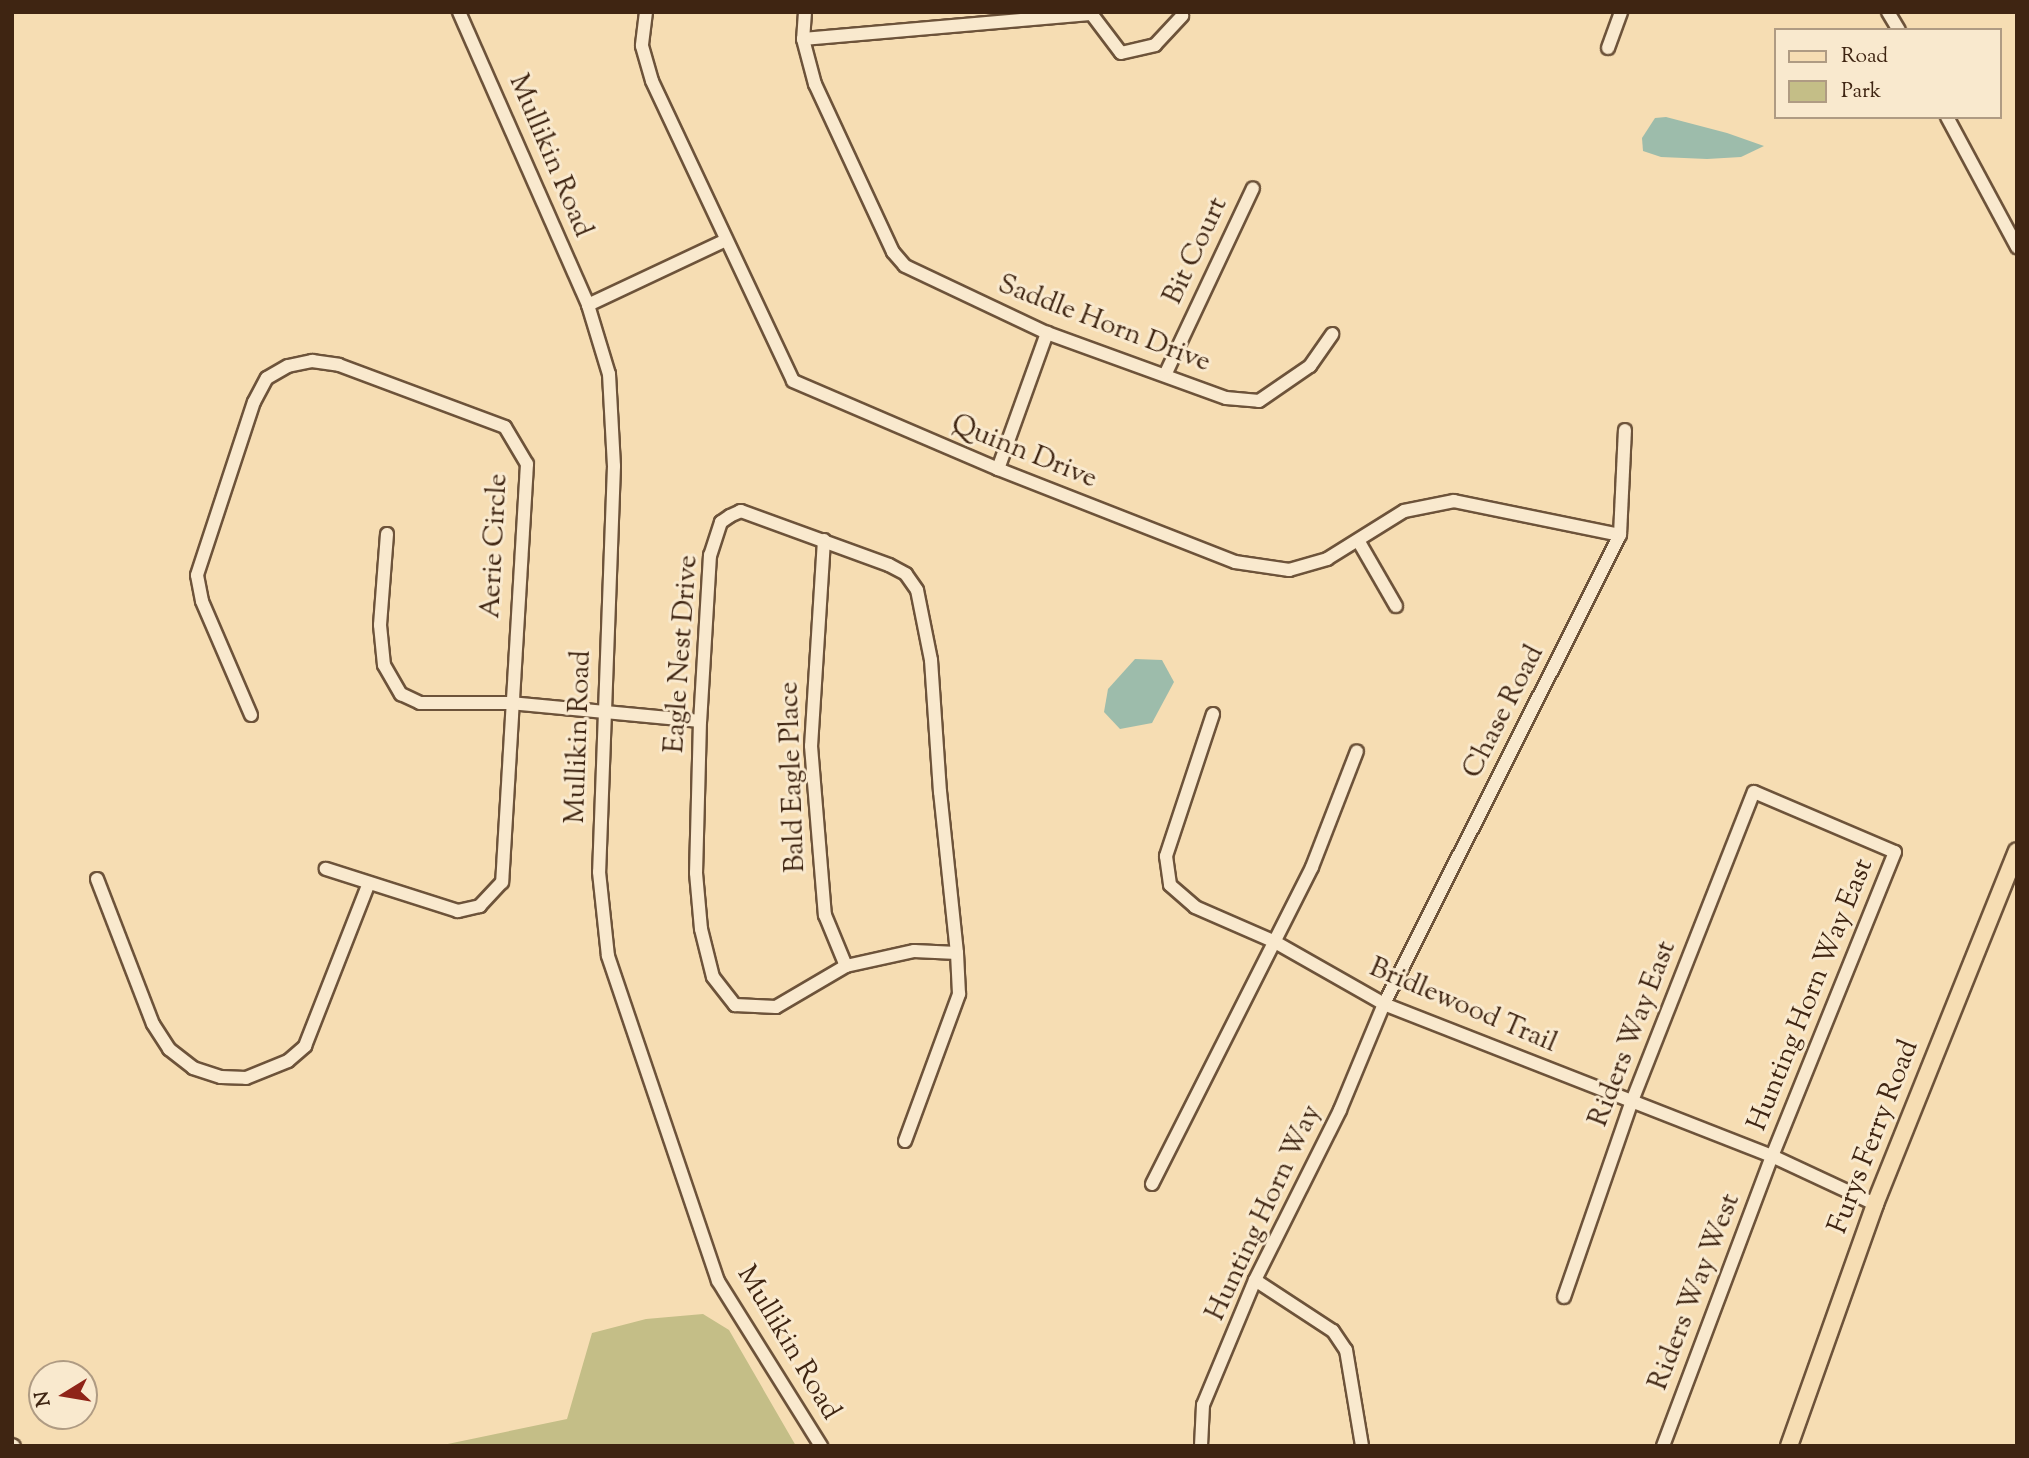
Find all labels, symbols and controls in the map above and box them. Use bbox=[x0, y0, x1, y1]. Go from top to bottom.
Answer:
legend bbox=[1773, 28, 2001, 119]
text: Road bbox=[1841, 42, 1888, 72]
street label: Mullikin Road bbox=[501, 69, 599, 243]
text: Park bbox=[1841, 77, 1881, 107]
street label: Bit Court bbox=[1157, 192, 1235, 310]
street label: Saddle Horn Drive bbox=[993, 268, 1215, 380]
street label: Quinn Drive bbox=[946, 408, 1102, 496]
street label: Aerie Circle bbox=[474, 473, 516, 619]
street label: Eagle Nest Drive bbox=[658, 554, 706, 754]
street label: Chase Road bbox=[1456, 640, 1552, 784]
street label: Mullikin Road bbox=[559, 650, 599, 824]
street label: Bald Eagle Place bbox=[773, 681, 813, 873]
street label: Hunting Horn Way East bbox=[1741, 854, 1881, 1136]
street label: Riders Way East bbox=[1582, 936, 1684, 1132]
street label: Bridlewood Trail bbox=[1364, 951, 1562, 1061]
street label: Furys Ferry Road bbox=[1822, 1035, 1926, 1239]
street label: Hunting Horn Way bbox=[1199, 1100, 1329, 1326]
street label: Riders Way West bbox=[1642, 1189, 1748, 1395]
street label: Mullikin Road bbox=[729, 1260, 847, 1426]
north arrow bbox=[28, 1360, 98, 1430]
text: N bbox=[29, 1389, 59, 1409]

